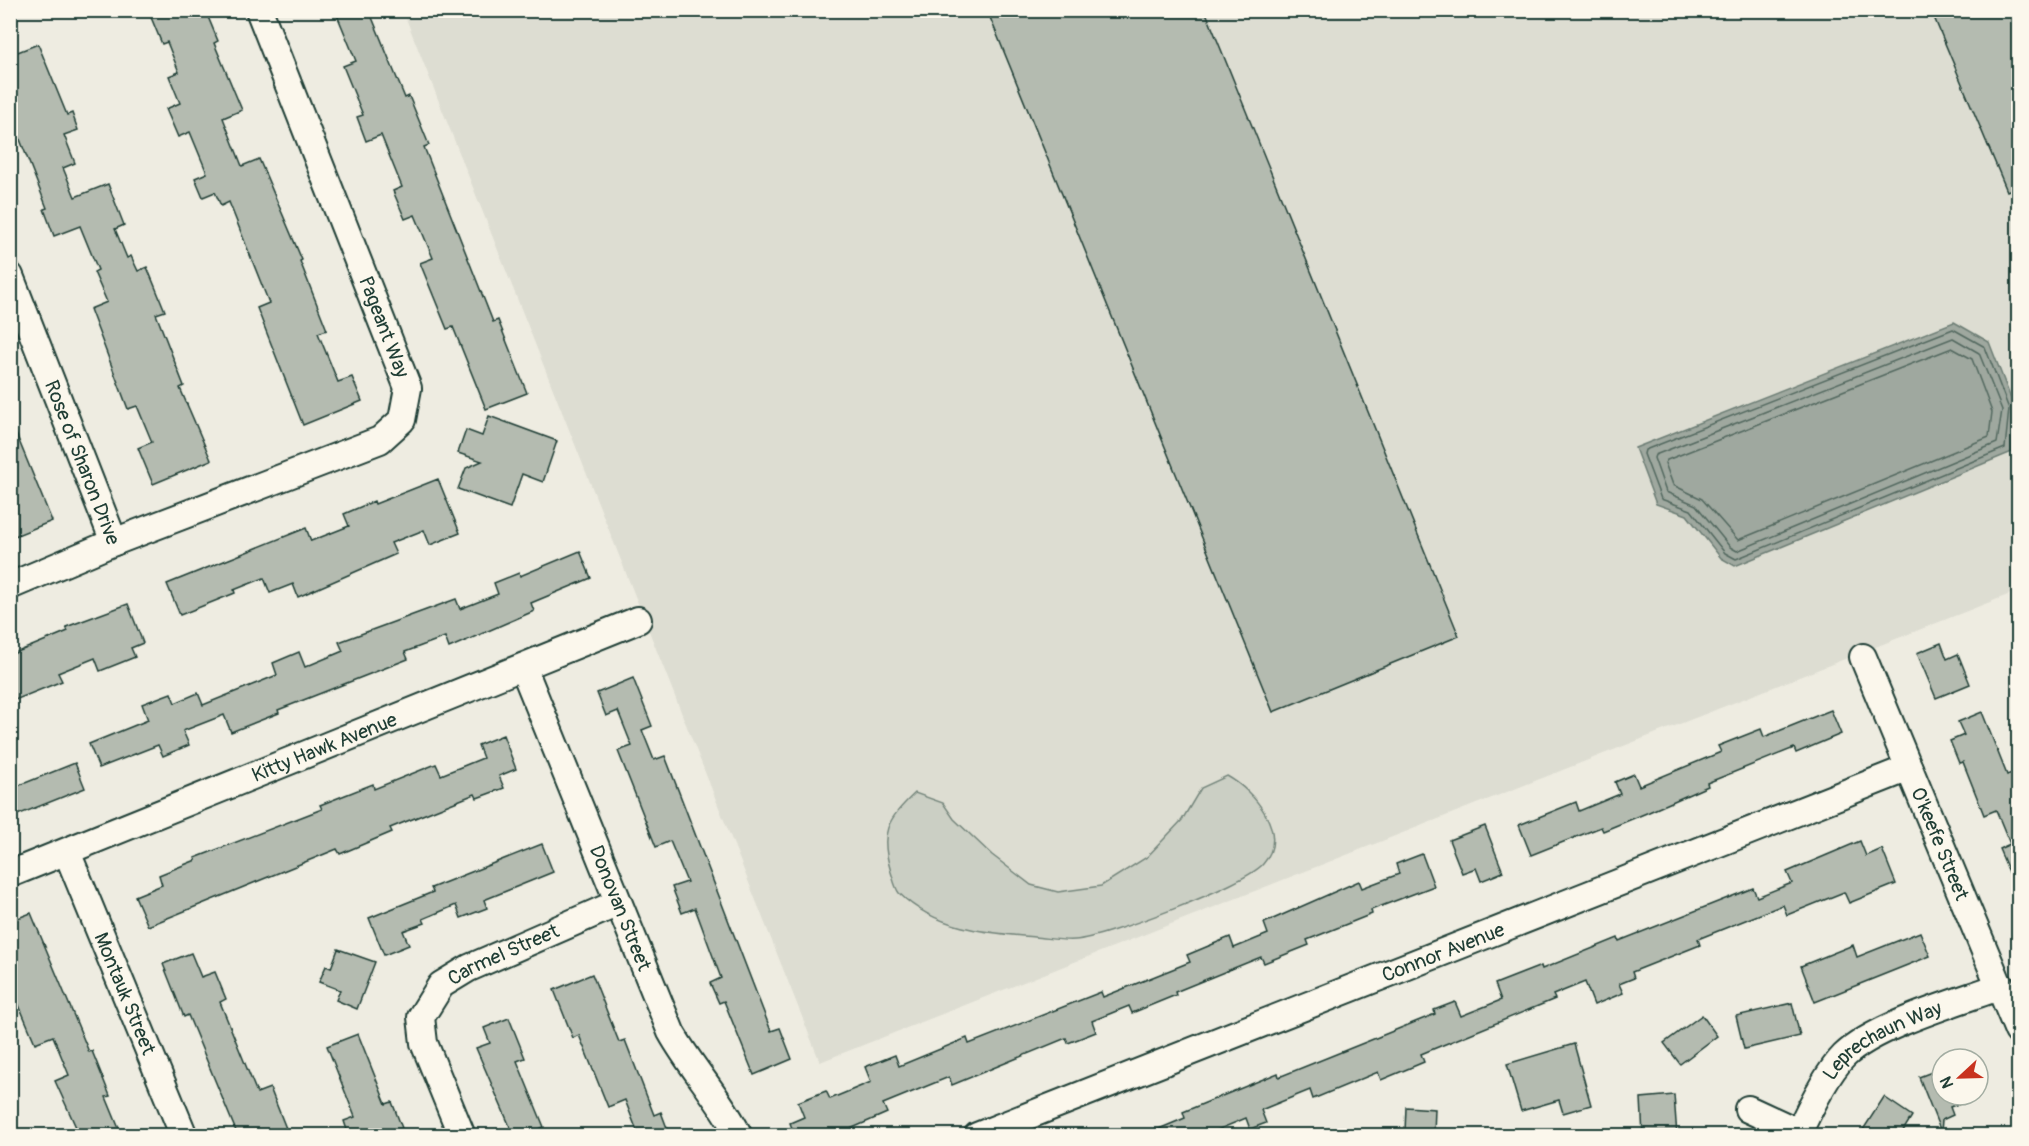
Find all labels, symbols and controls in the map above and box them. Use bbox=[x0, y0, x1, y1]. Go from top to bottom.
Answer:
street label: Pageant Way bbox=[353, 273, 415, 382]
street label: Rose of Sharon Drive bbox=[39, 376, 126, 548]
street label: Kitty Hawk Avenue bbox=[248, 706, 401, 787]
street label: O'keefe Street bbox=[1906, 783, 1975, 905]
street label: Donovan Street bbox=[584, 842, 658, 975]
street label: Carmel Street bbox=[443, 917, 564, 991]
street label: Connor Avenue bbox=[1378, 917, 1508, 987]
street label: Montauk Street bbox=[89, 929, 162, 1059]
street label: Leprechaun Way bbox=[1817, 995, 1945, 1085]
north arrow bbox=[1930, 1047, 1990, 1107]
text: N bbox=[1936, 1073, 1958, 1091]

